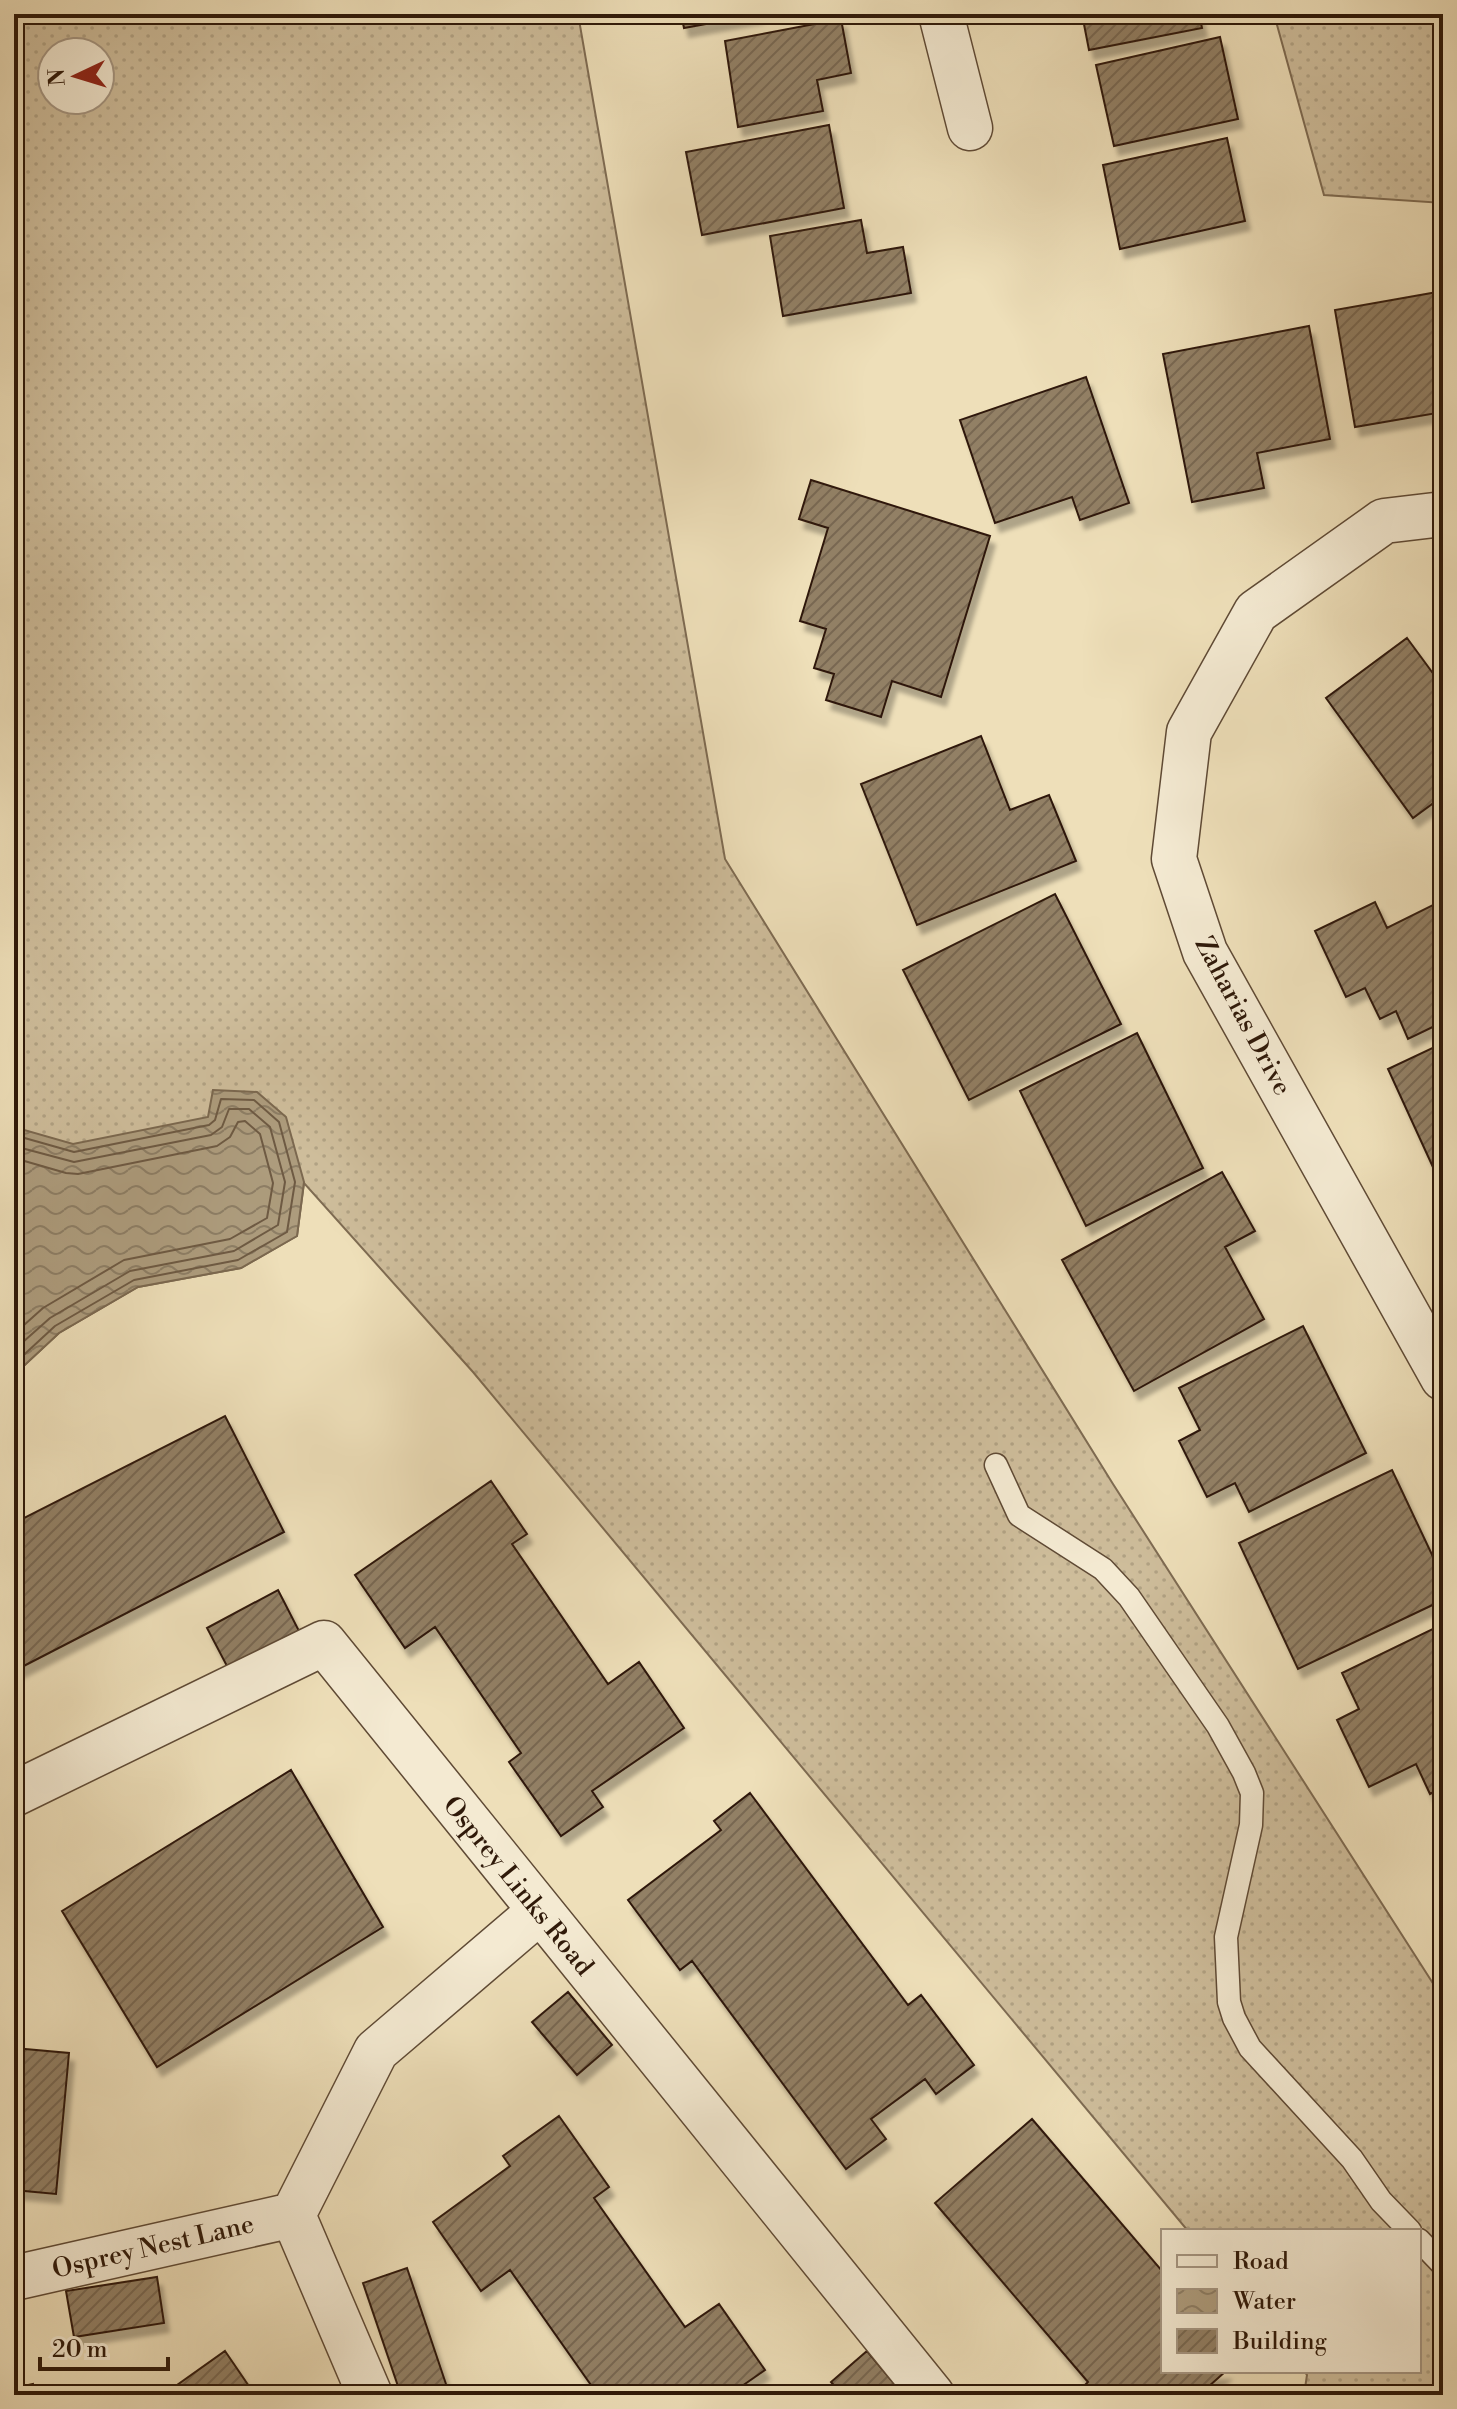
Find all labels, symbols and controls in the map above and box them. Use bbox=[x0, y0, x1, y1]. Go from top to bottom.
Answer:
north arrow bbox=[36, 36, 116, 116]
text: N bbox=[43, 67, 72, 87]
street label: Zaharias Drive bbox=[1188, 931, 1298, 1101]
street label: Osprey Links Road bbox=[436, 1790, 600, 1982]
street label: Osprey Nest Lane bbox=[49, 2208, 257, 2286]
legend bbox=[1161, 2229, 1421, 2373]
text: Road bbox=[1233, 2247, 1289, 2277]
text: Water bbox=[1232, 2287, 1296, 2317]
scale bar bbox=[40, 2321, 168, 2371]
text: Building bbox=[1232, 2327, 1327, 2357]
text: 20 m bbox=[52, 2335, 108, 2365]

